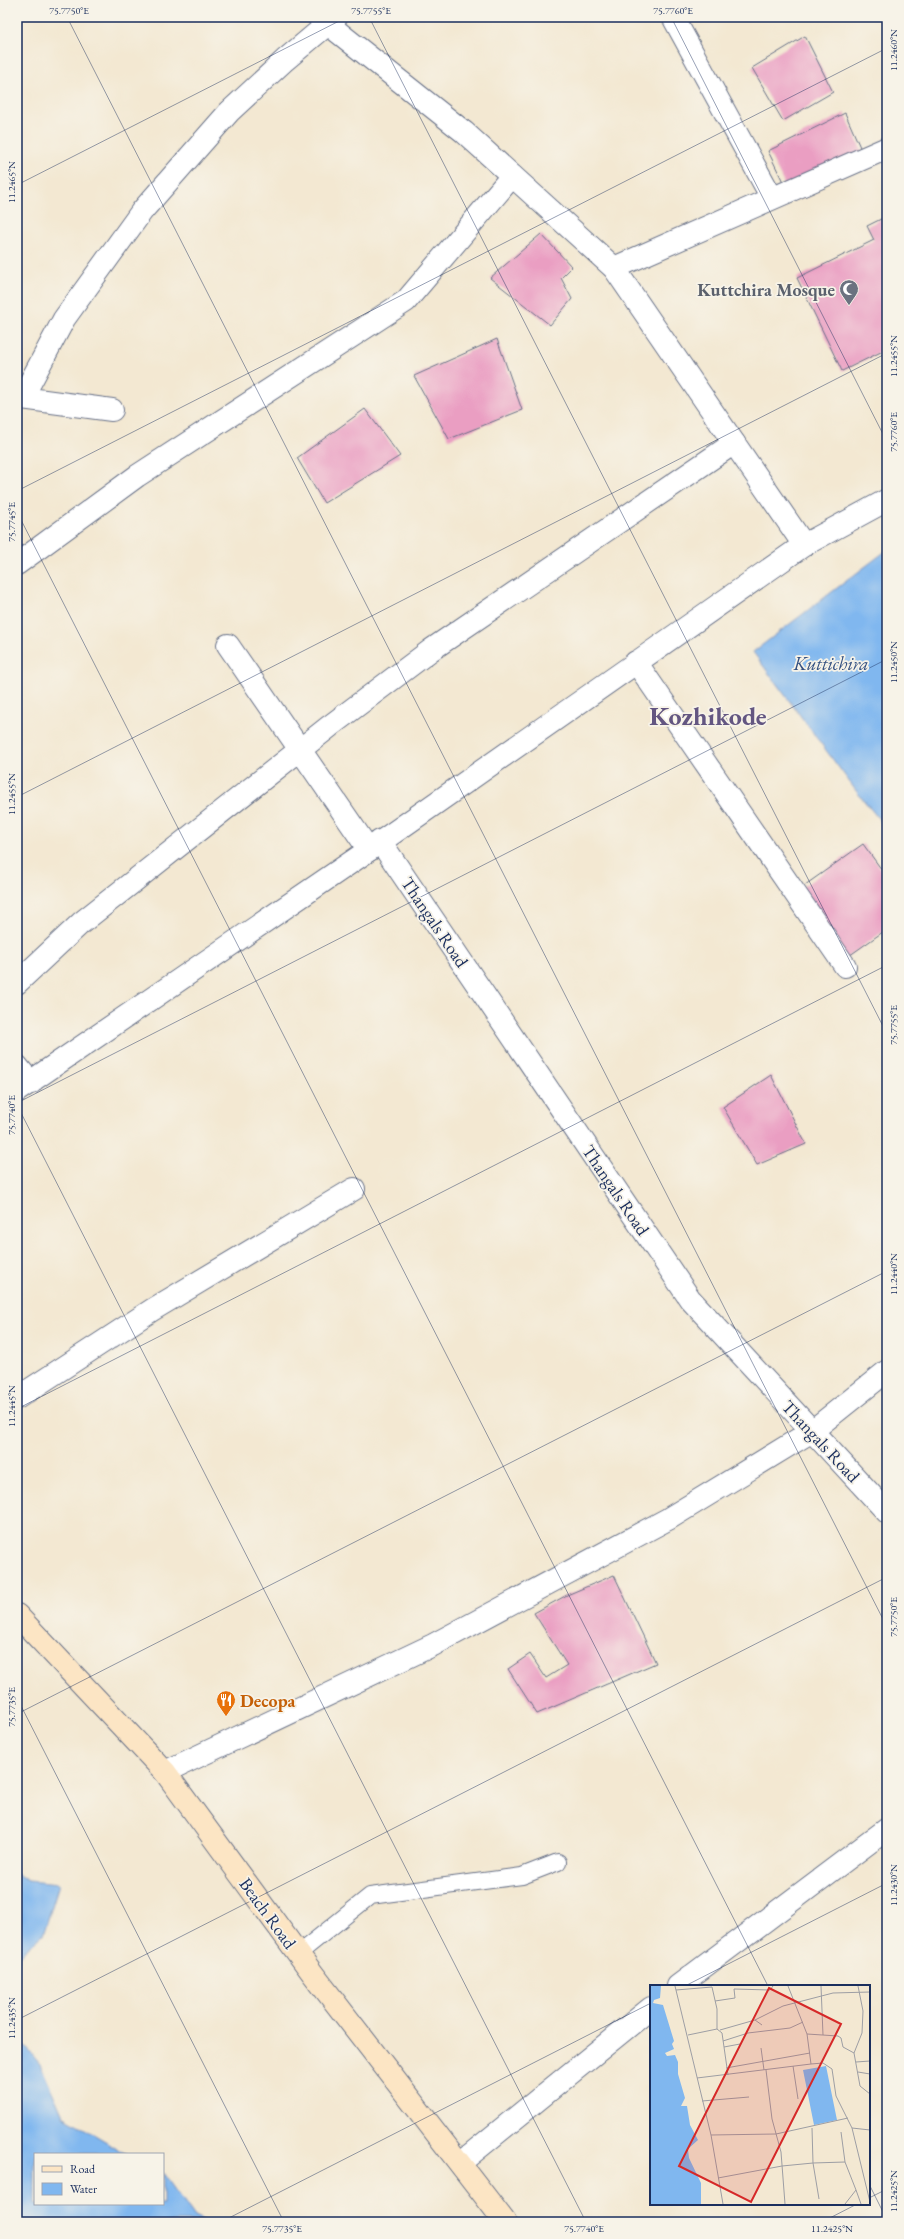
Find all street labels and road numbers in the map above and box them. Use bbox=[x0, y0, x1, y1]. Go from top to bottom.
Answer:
street label: Thangals Road bbox=[396, 872, 474, 972]
street label: Thangals Road bbox=[577, 1140, 655, 1240]
street label: Thangals Road bbox=[777, 1395, 866, 1488]
street label: Beach Road bbox=[234, 1873, 302, 1954]

